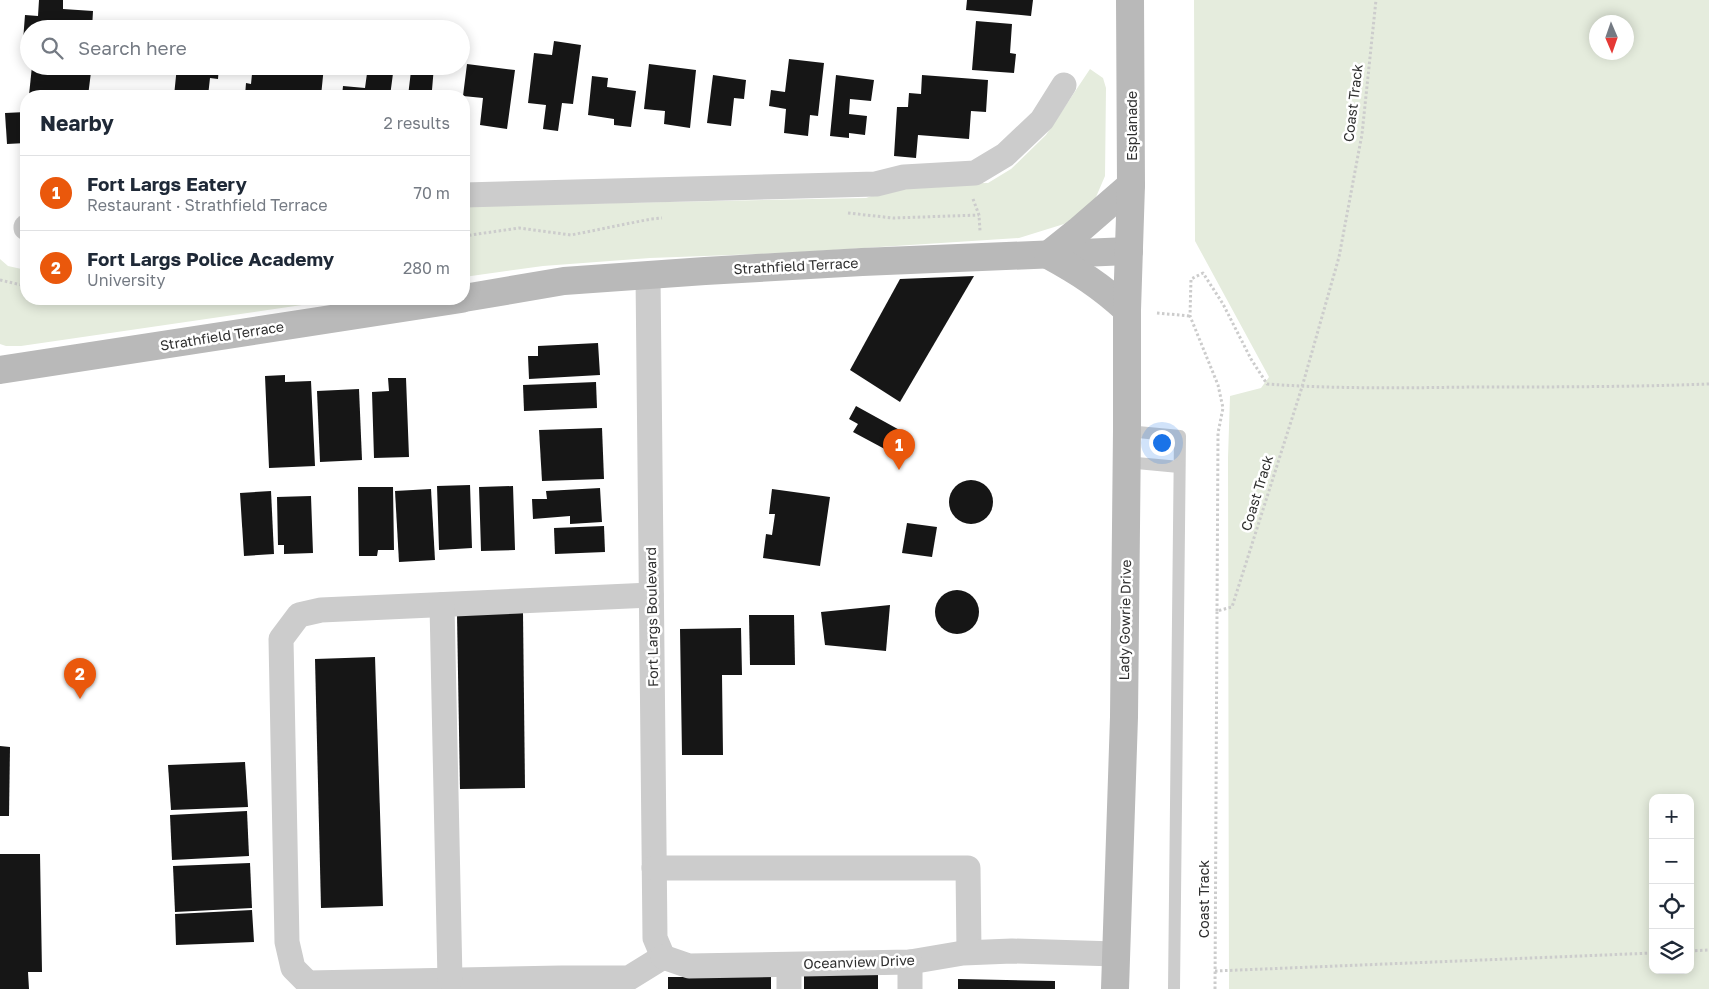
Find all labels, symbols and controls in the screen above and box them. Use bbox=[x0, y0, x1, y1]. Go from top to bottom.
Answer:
north arrow bbox=[1589, 15, 1634, 60]
search box bbox=[20, 20, 470, 75]
icon: search bbox=[38, 34, 66, 62]
text: Search here bbox=[78, 36, 187, 59]
street label: Coast Track bbox=[1339, 63, 1366, 143]
street label: Esplanade bbox=[1123, 91, 1140, 161]
text: Nearby bbox=[40, 110, 114, 136]
text: 2 results bbox=[384, 113, 450, 133]
text: Fort Largs Eatery bbox=[87, 172, 247, 195]
text: 1 bbox=[52, 183, 60, 203]
text: 70 m bbox=[413, 183, 450, 203]
text: Restaurant · Strathfield Terrace bbox=[87, 195, 327, 215]
text: Fort Largs Police Academy bbox=[87, 247, 334, 270]
street label: Strathfield Terrace bbox=[733, 254, 859, 277]
text: 2 bbox=[51, 258, 61, 278]
text: 280 m bbox=[403, 258, 450, 278]
text: University bbox=[87, 270, 165, 290]
street label: Strathfield Terrace bbox=[159, 317, 285, 354]
pin: 1 bbox=[883, 429, 915, 470]
your location bbox=[1149, 430, 1175, 456]
street label: Coast Track bbox=[1237, 453, 1276, 533]
street label: Fort Largs Boulevard bbox=[642, 547, 661, 687]
street label: Lady Gowrie Drive bbox=[1115, 559, 1134, 681]
pin: 2 bbox=[64, 658, 96, 699]
map controls bbox=[1649, 794, 1694, 974]
button: + bbox=[1649, 794, 1694, 839]
button: − bbox=[1649, 839, 1694, 884]
street label: Coast Track bbox=[1195, 860, 1212, 938]
button: locate bbox=[1649, 884, 1694, 929]
button: layers bbox=[1649, 929, 1694, 974]
street label: Oceanview Drive bbox=[803, 951, 915, 972]

